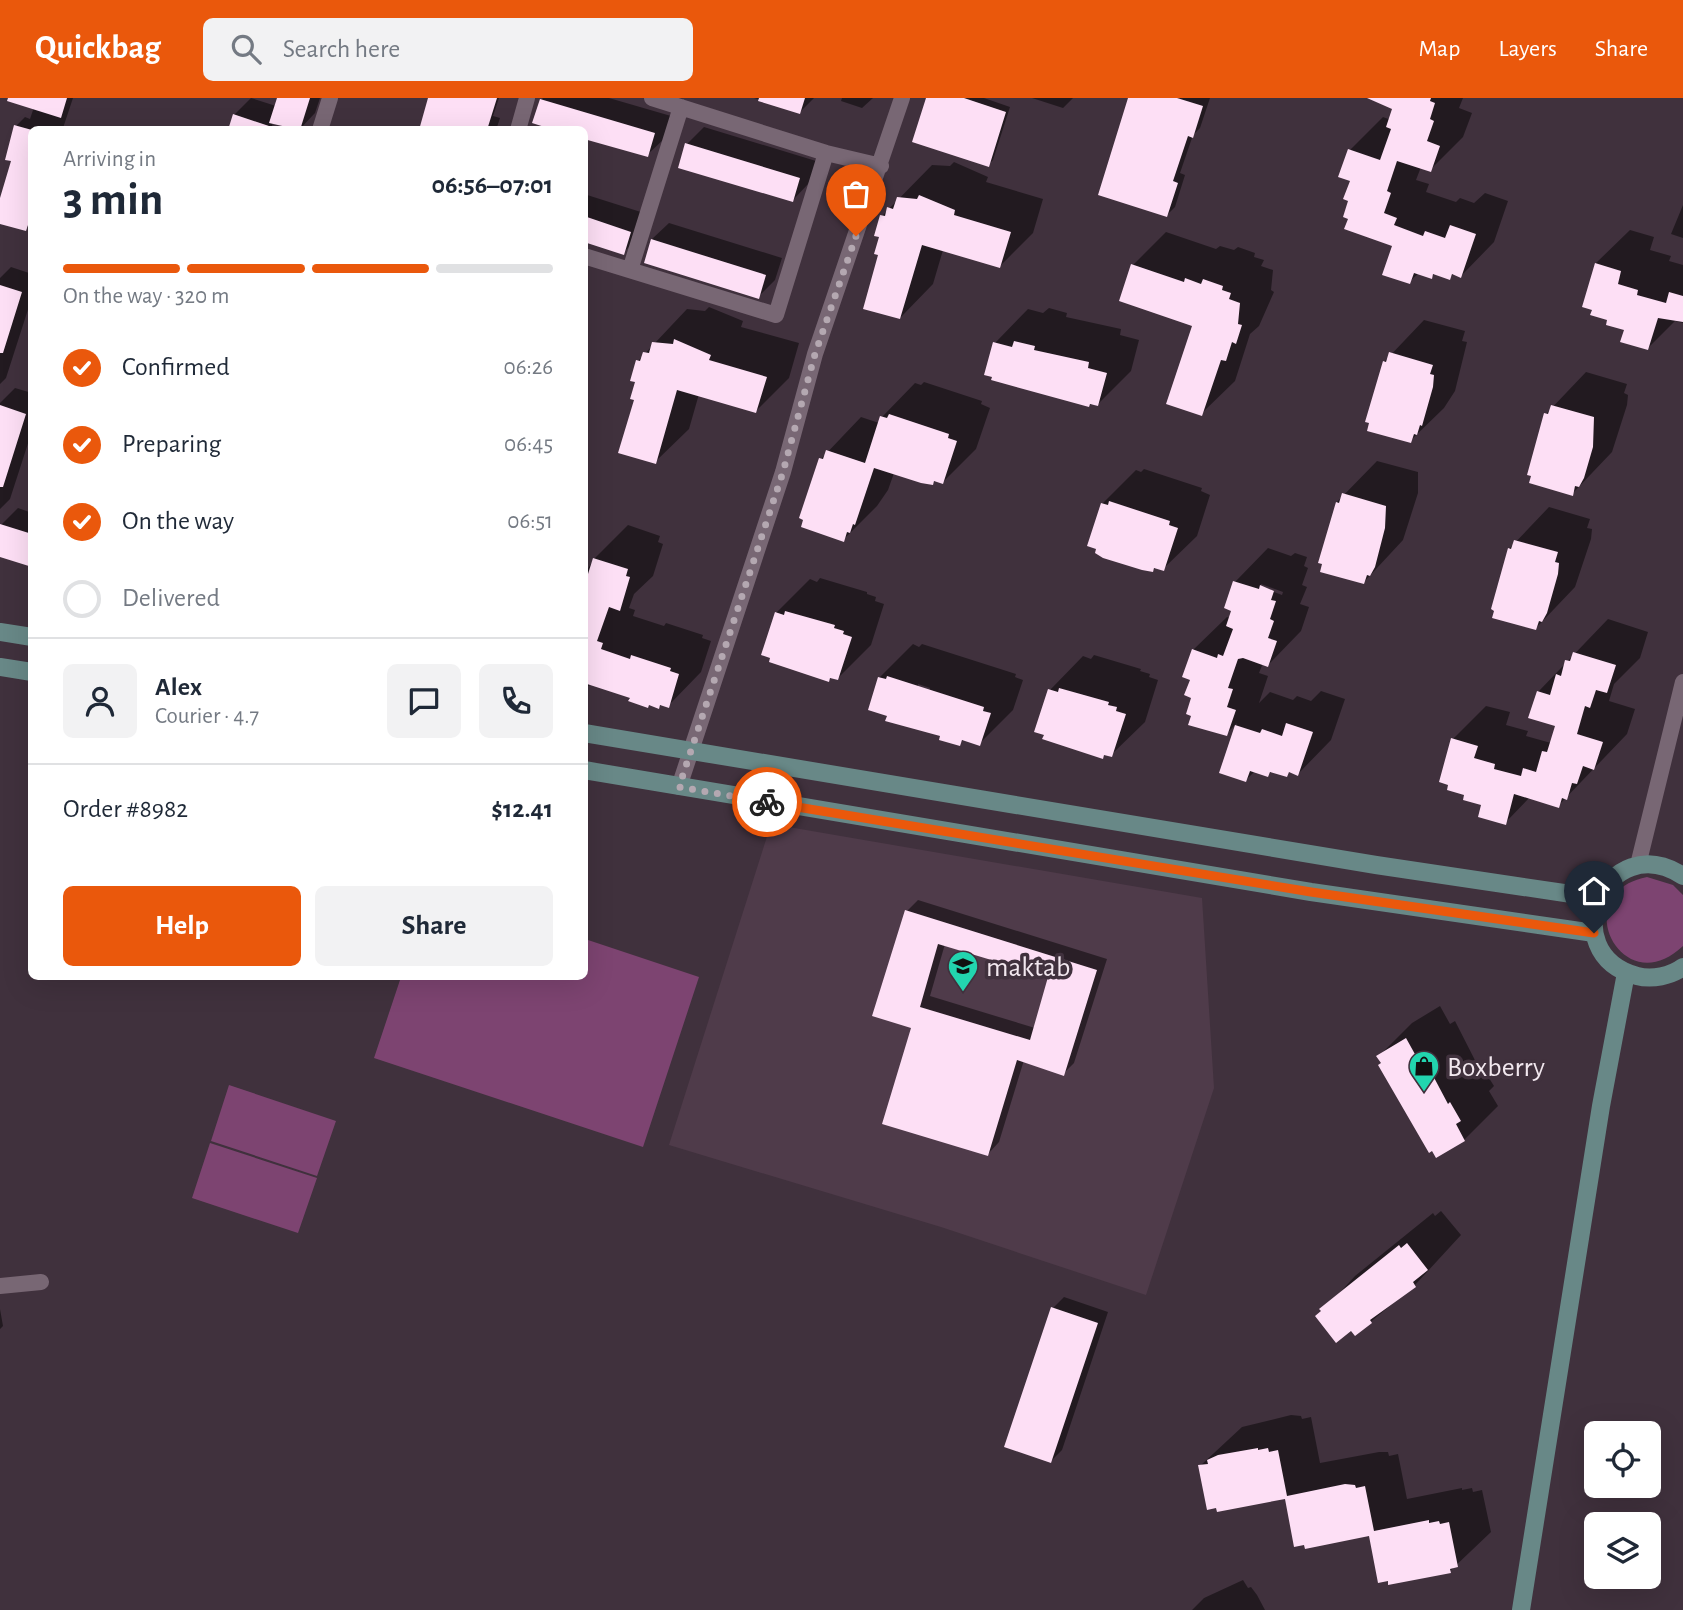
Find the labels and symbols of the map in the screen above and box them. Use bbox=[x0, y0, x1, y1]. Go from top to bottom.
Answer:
pin bbox=[826, 164, 886, 236]
courier bbox=[732, 767, 802, 837]
pin bbox=[1564, 861, 1624, 933]
school or university icon: maktab bbox=[946, 949, 980, 993]
place label: maktab bbox=[986, 954, 1070, 982]
shop icon: Boxberry bbox=[1407, 1049, 1441, 1093]
place label: Boxberry bbox=[1447, 1054, 1545, 1082]

